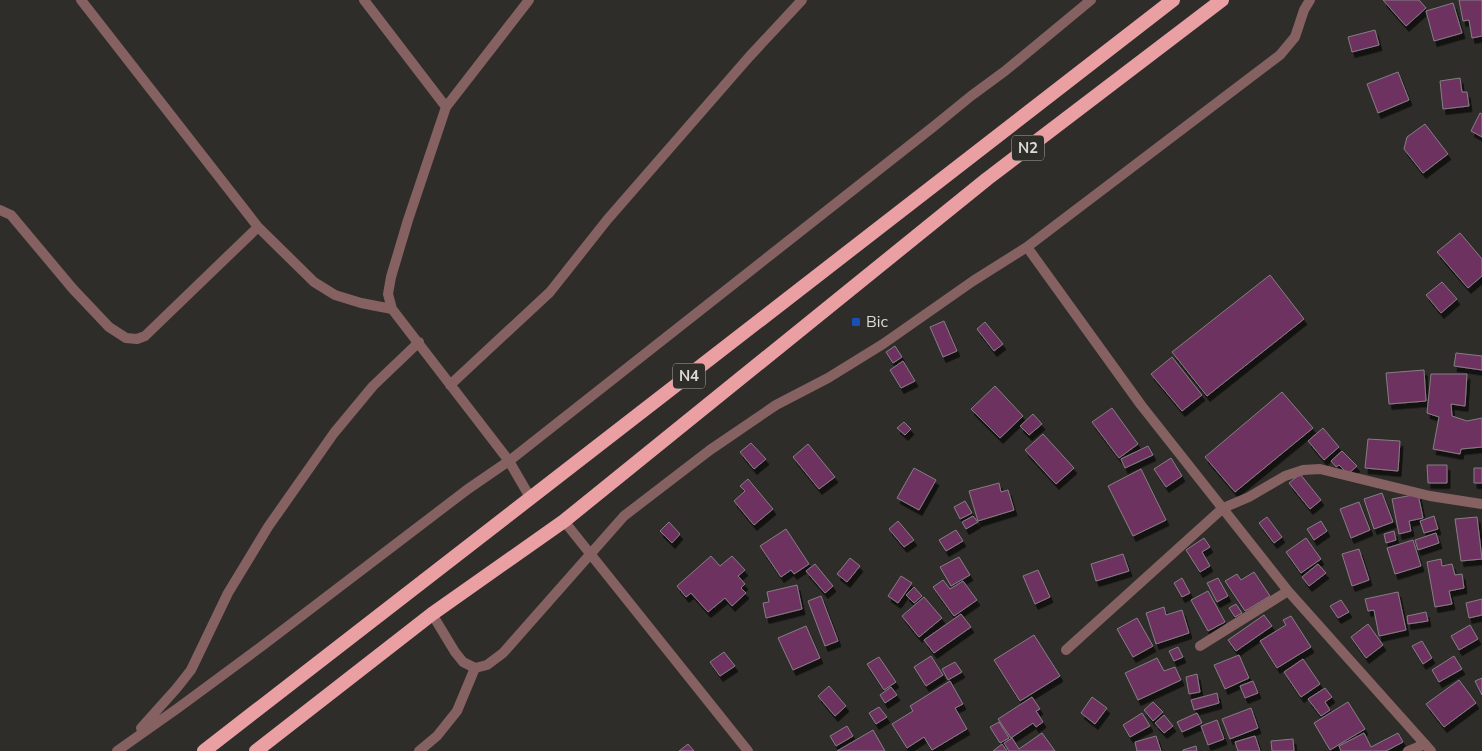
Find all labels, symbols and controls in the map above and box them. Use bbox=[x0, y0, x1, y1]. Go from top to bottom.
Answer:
road number: N2 bbox=[1012, 136, 1044, 160]
place label: Bic bbox=[866, 311, 889, 333]
marker: Bic bbox=[850, 316, 862, 328]
road number: N4 bbox=[673, 364, 705, 388]

